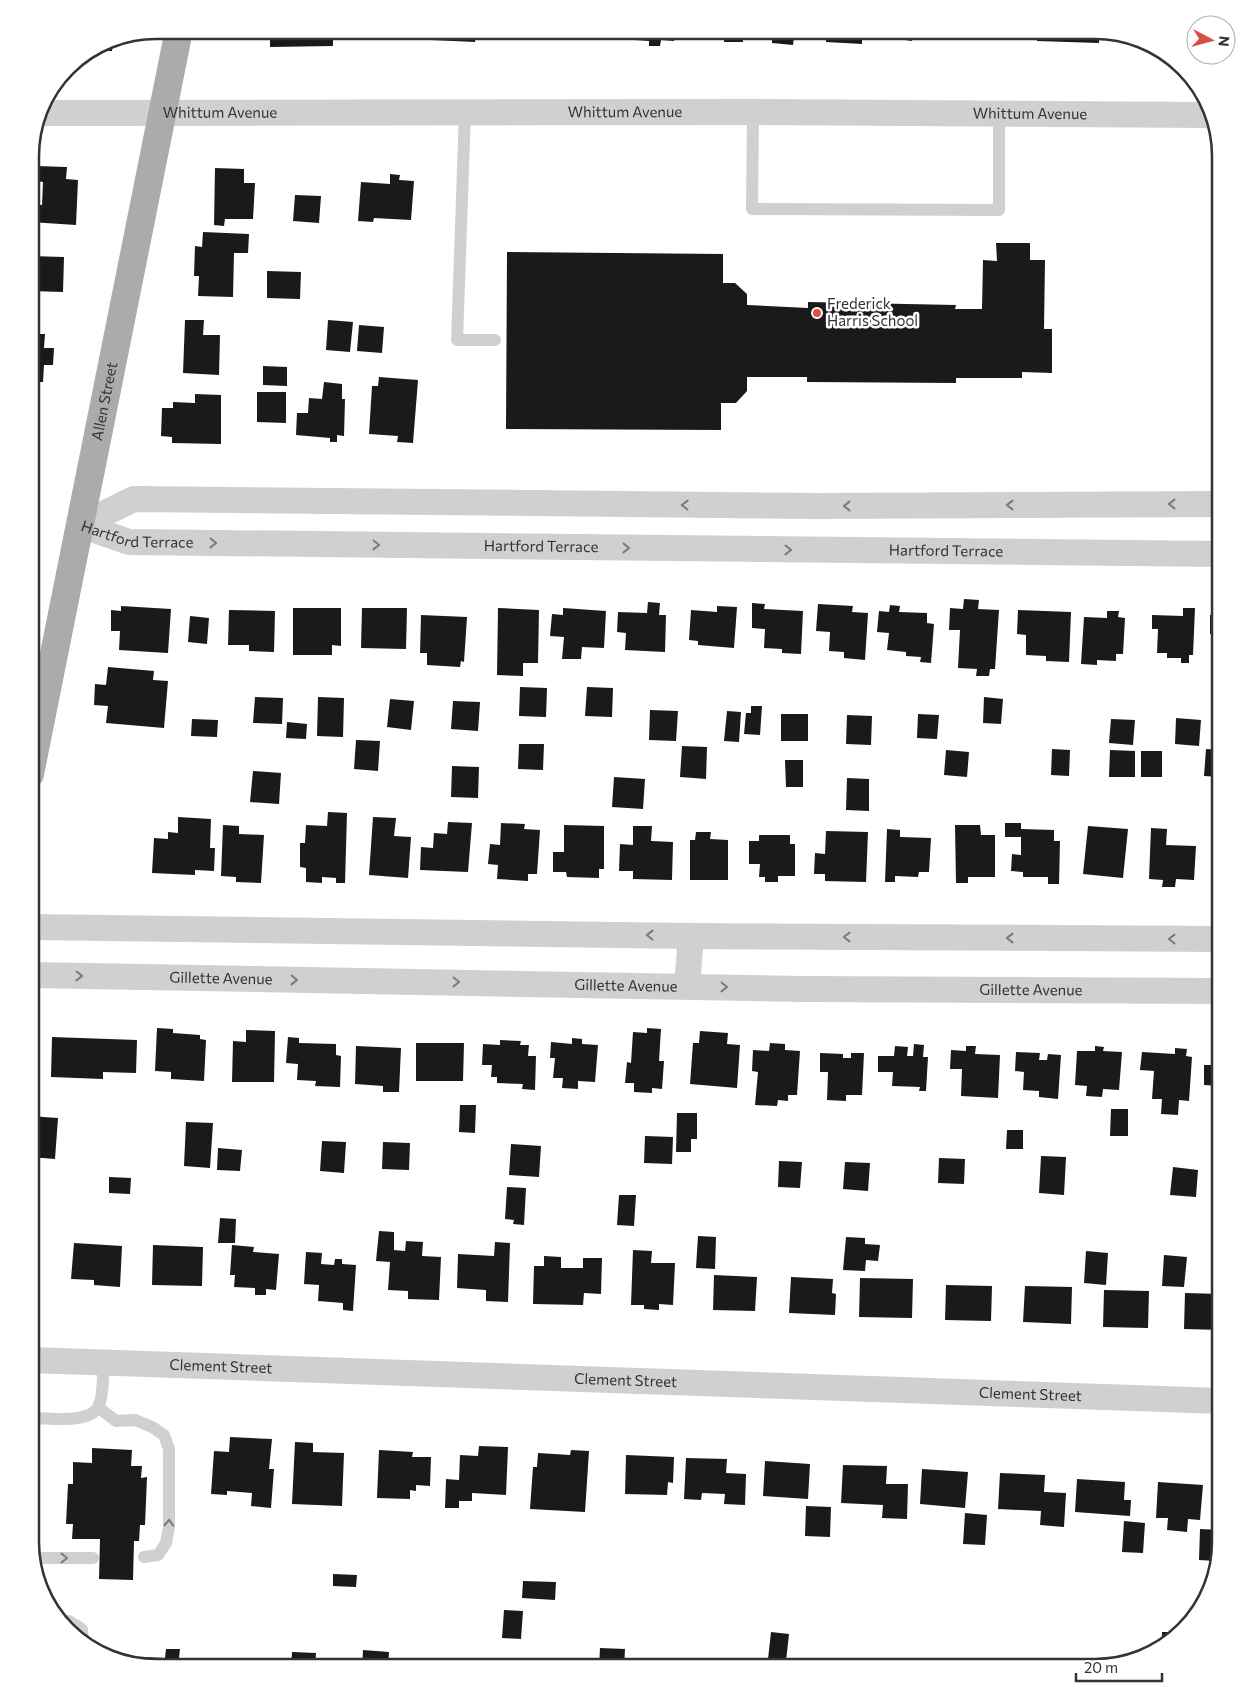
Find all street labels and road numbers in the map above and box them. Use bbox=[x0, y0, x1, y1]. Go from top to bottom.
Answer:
street label: Whittum Avenue bbox=[568, 102, 682, 120]
street label: Whittum Avenue bbox=[163, 103, 277, 121]
street label: Whittum Avenue bbox=[973, 103, 1087, 122]
street label: Allen Street bbox=[87, 360, 120, 442]
street label: Hartford Terrace bbox=[79, 516, 194, 551]
street label: Hartford Terrace bbox=[484, 536, 599, 555]
street label: Hartford Terrace bbox=[889, 540, 1004, 560]
street label: Gillette Avenue bbox=[169, 968, 273, 987]
street label: Gillette Avenue bbox=[574, 975, 678, 995]
street label: Gillette Avenue bbox=[979, 980, 1083, 998]
street label: Clement Street bbox=[169, 1355, 273, 1376]
street label: Clement Street bbox=[574, 1369, 678, 1390]
street label: Clement Street bbox=[979, 1383, 1082, 1404]

